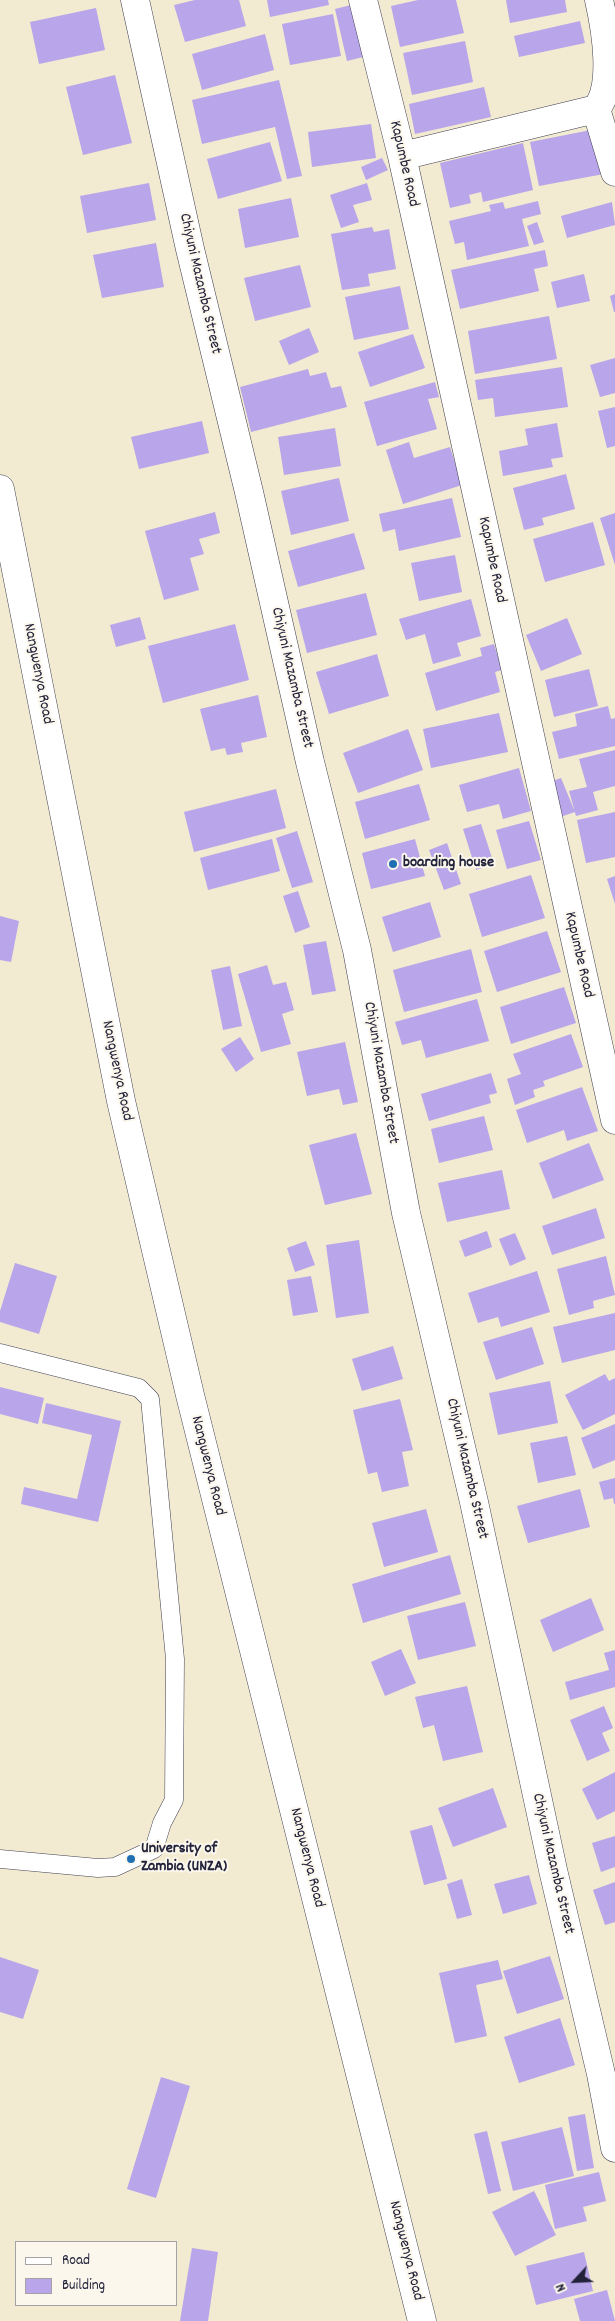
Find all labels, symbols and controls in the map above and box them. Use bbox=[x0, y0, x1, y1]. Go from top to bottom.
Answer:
street label: Kapumbe Road bbox=[384, 119, 422, 209]
street label: Chiyuni Mazamba Street bbox=[173, 212, 225, 356]
street label: Kapumbe Road bbox=[472, 515, 510, 605]
street label: Chiyuni Mazamba Street bbox=[265, 606, 317, 750]
street label: Nangwenya Road bbox=[18, 622, 56, 726]
place label: boarding house bbox=[403, 854, 494, 874]
marker: boarding house bbox=[387, 858, 399, 870]
street label: Kapumbe Road bbox=[559, 910, 597, 1000]
street label: Chiyuni Mazamba Street bbox=[358, 1000, 402, 1146]
street label: Nangwenya Road bbox=[96, 1019, 136, 1123]
street label: Chiyuni Mazamba Street bbox=[440, 1397, 492, 1541]
street label: Nangwenya Road bbox=[185, 1414, 229, 1518]
street label: Chiyuni Mazamba Street bbox=[526, 1792, 578, 1936]
street label: Nangwenya Road bbox=[284, 1806, 328, 1910]
place label: University of Zambia (UNZA) bbox=[141, 1840, 227, 1878]
marker: University of Zambia (UNZA) bbox=[125, 1853, 137, 1865]
street label: Nangwenya Road bbox=[383, 2199, 427, 2303]
legend bbox=[15, 2241, 178, 2306]
text: Road bbox=[62, 2250, 90, 2272]
north arrow bbox=[550, 2256, 600, 2306]
text: Building bbox=[62, 2275, 105, 2297]
text: N bbox=[551, 2280, 572, 2295]

